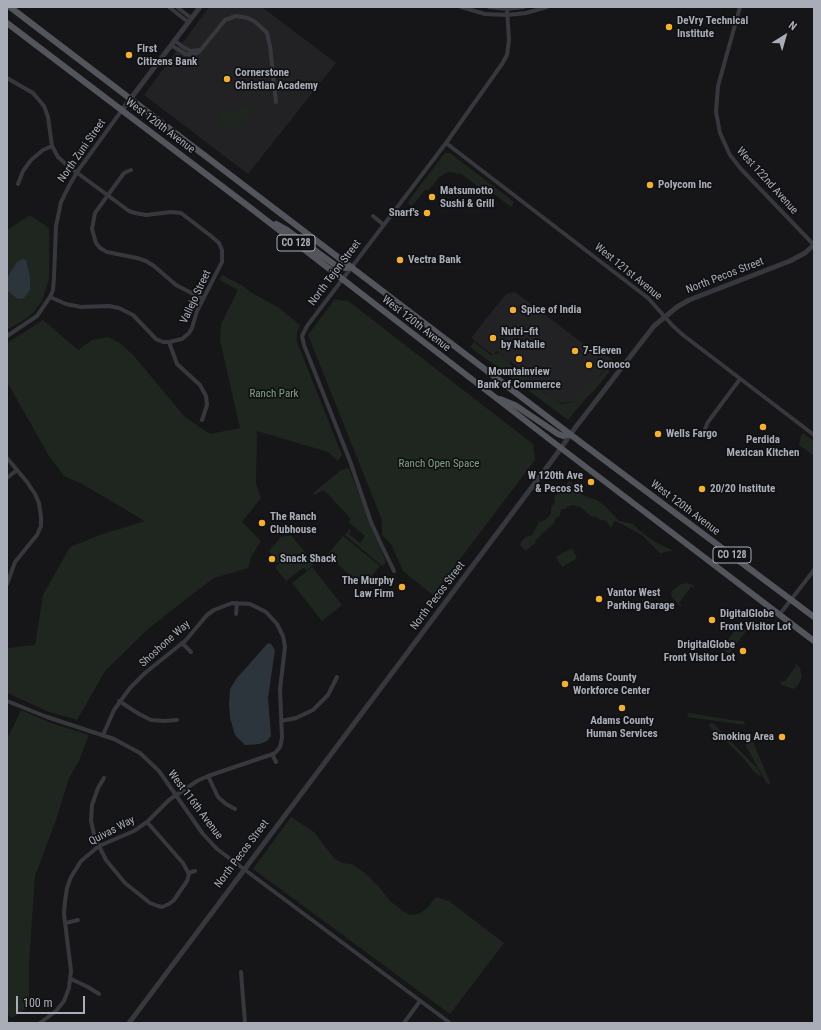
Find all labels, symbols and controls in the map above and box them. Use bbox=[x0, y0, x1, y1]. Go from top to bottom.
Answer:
place label: DeVry Technical Institute bbox=[677, 14, 748, 40]
north arrow bbox=[765, 16, 805, 56]
text: N bbox=[786, 19, 799, 33]
marker: DeVry Technical Institute bbox=[664, 22, 674, 32]
place label: First Citizens Bank bbox=[137, 42, 197, 68]
marker: First Citizens Bank bbox=[124, 50, 134, 60]
place label: Cornerstone Christian Academy bbox=[235, 66, 318, 92]
marker: Cornerstone Christian Academy bbox=[222, 74, 232, 84]
street label: West 120th Avenue bbox=[123, 96, 197, 156]
street label: North Zuni Street bbox=[55, 117, 109, 185]
street label: West 122nd Avenue bbox=[734, 145, 800, 217]
place label: Polycom Inc bbox=[658, 178, 712, 192]
marker: Polycom Inc bbox=[645, 180, 655, 190]
place label: Matsumotto Sushi & Grill bbox=[440, 184, 494, 210]
marker: Matsumotto Sushi & Grill bbox=[427, 192, 437, 202]
place label: Snarf's bbox=[389, 206, 419, 220]
marker: Snarf's bbox=[422, 208, 432, 218]
road number: CO 128 bbox=[277, 235, 315, 251]
street label: North Tejon Street bbox=[306, 237, 364, 309]
street label: West 121st Avenue bbox=[592, 241, 664, 303]
place label: Vectra Bank bbox=[408, 253, 461, 267]
marker: Vectra Bank bbox=[395, 255, 405, 265]
street label: North Pecos Street bbox=[684, 255, 766, 297]
street label: Vallejo Street bbox=[178, 268, 214, 326]
street label: West 120th Avenue bbox=[379, 293, 453, 355]
place label: Spice of India bbox=[521, 303, 581, 317]
marker: Spice of India bbox=[508, 305, 518, 315]
place label: Nutri–fit by Natalie bbox=[501, 325, 545, 351]
marker: Nutri–fit by Natalie bbox=[488, 333, 498, 343]
place label: 7-Eleven bbox=[583, 344, 621, 358]
marker: 7-Eleven bbox=[570, 346, 580, 356]
marker: Mountainview Bank of Commerce bbox=[514, 354, 524, 364]
place label: Conoco bbox=[597, 358, 630, 372]
marker: Conoco bbox=[584, 360, 594, 370]
place label: Mountainview Bank of Commerce bbox=[477, 365, 561, 391]
park label: Ranch Park bbox=[250, 387, 298, 401]
marker: Perdida Mexican Kitchen bbox=[758, 422, 768, 432]
place label: Wells Fargo bbox=[666, 427, 717, 441]
marker: Wells Fargo bbox=[653, 429, 663, 439]
place label: Perdida Mexican Kitchen bbox=[727, 433, 799, 459]
park label: Ranch Open Space bbox=[398, 457, 480, 471]
place label: W 120th Ave & Pecos St bbox=[528, 469, 583, 495]
marker: W 120th Ave & Pecos St bbox=[586, 477, 596, 487]
street label: West 120th Avenue bbox=[648, 478, 722, 538]
place label: 20/20 Institute bbox=[710, 482, 775, 496]
marker: 20/20 Institute bbox=[697, 484, 707, 494]
place label: The Ranch Clubhouse bbox=[270, 510, 316, 536]
marker: The Ranch Clubhouse bbox=[257, 518, 267, 528]
road number: CO 128 bbox=[713, 547, 751, 563]
place label: Snack Shack bbox=[280, 552, 336, 566]
marker: Snack Shack bbox=[267, 554, 277, 564]
street label: North Pecos Street bbox=[408, 559, 468, 633]
place label: The Murphy Law Firm bbox=[342, 574, 394, 600]
marker: The Murphy Law Firm bbox=[397, 582, 407, 592]
place label: Vantor West Parking Garage bbox=[607, 586, 675, 612]
marker: Vantor West Parking Garage bbox=[594, 594, 604, 604]
place label: DigitalGlobe Front Visitor Lot bbox=[720, 607, 791, 633]
marker: DigitalGlobe Front Visitor Lot bbox=[707, 615, 717, 625]
street label: Shoshone Way bbox=[137, 618, 193, 670]
place label: DrigitalGlobe Front Visitor Lot bbox=[664, 638, 735, 664]
marker: DrigitalGlobe Front Visitor Lot bbox=[738, 646, 748, 656]
place label: Adams County Workforce Center bbox=[573, 671, 650, 697]
marker: Adams County Workforce Center bbox=[560, 679, 570, 689]
marker: Adams County Human Services bbox=[617, 703, 627, 713]
place label: Adams County Human Services bbox=[586, 714, 658, 740]
place label: Smoking Area bbox=[712, 730, 774, 744]
marker: Smoking Area bbox=[777, 732, 787, 742]
street label: West 116th Avenue bbox=[165, 768, 225, 842]
street label: Quivas Way bbox=[87, 813, 137, 849]
street label: North Pecos Street bbox=[212, 817, 272, 891]
scale bar bbox=[18, 988, 87, 1014]
text: 100 m bbox=[23, 996, 53, 1010]

